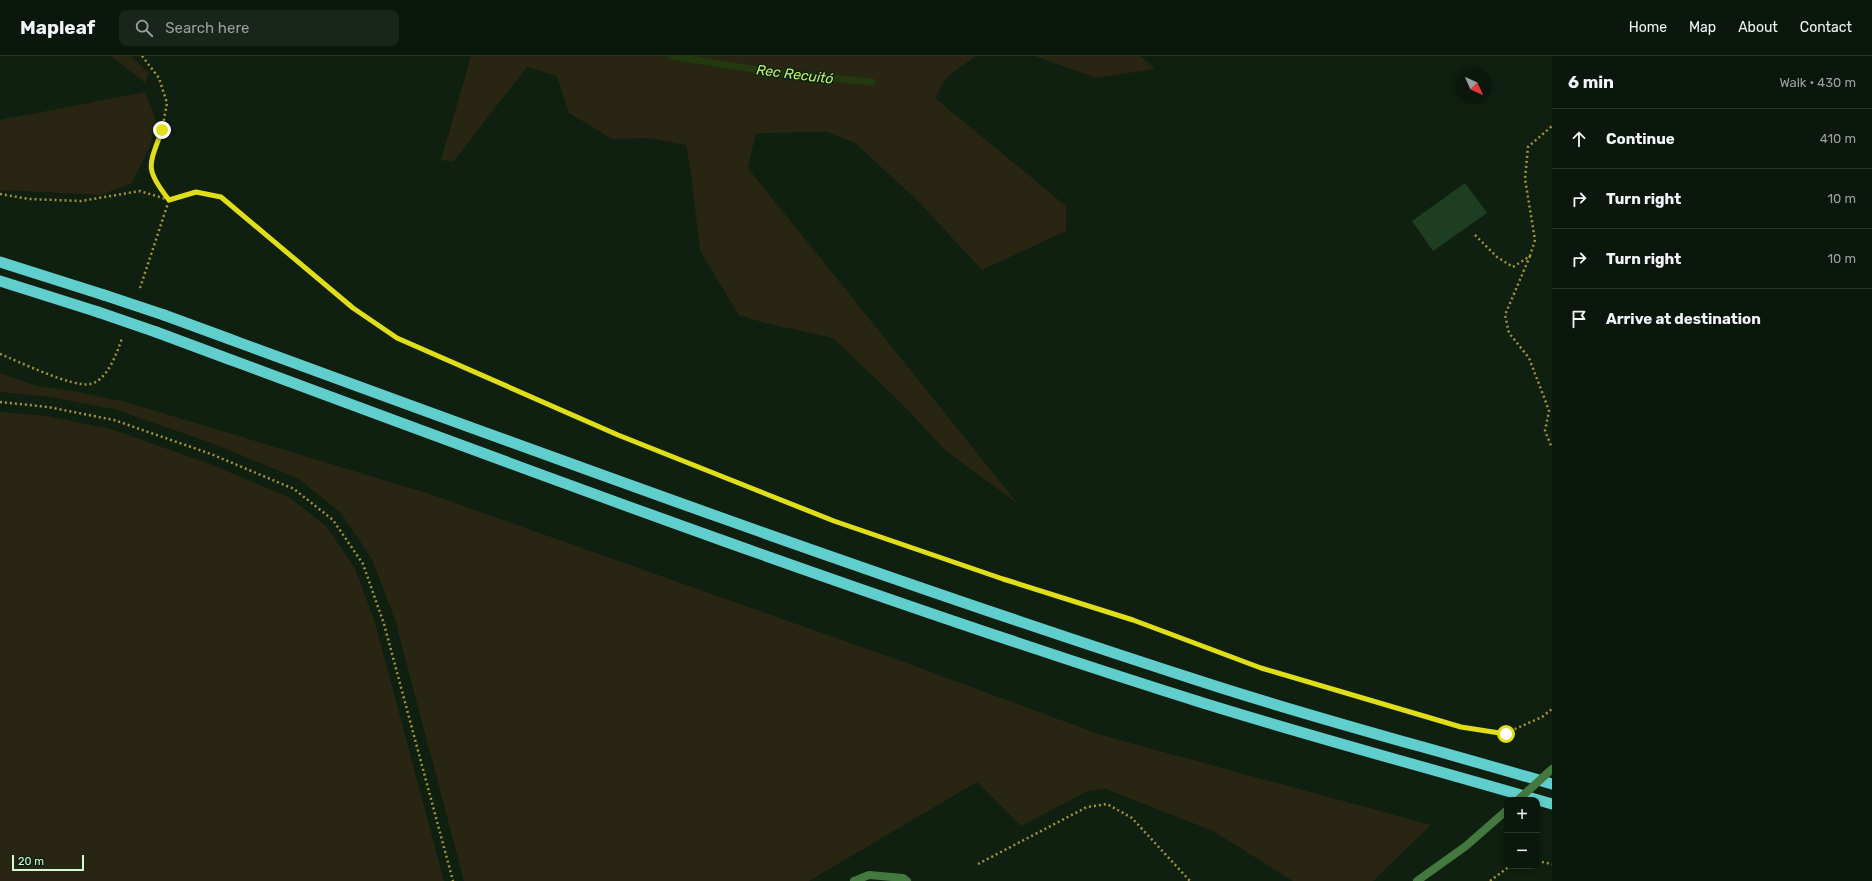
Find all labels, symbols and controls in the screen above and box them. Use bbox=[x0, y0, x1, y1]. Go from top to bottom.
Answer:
search box bbox=[119, 10, 399, 46]
text: Mapleaf bbox=[20, 16, 95, 39]
icon: search bbox=[133, 17, 155, 39]
text: Search here bbox=[165, 19, 249, 37]
text: Home bbox=[1629, 19, 1667, 36]
text: Map bbox=[1689, 19, 1716, 36]
text: About bbox=[1738, 19, 1778, 36]
text: Contact bbox=[1800, 19, 1852, 36]
water label: Rec Recuitó bbox=[755, 61, 835, 88]
north arrow bbox=[1456, 68, 1492, 104]
text: 6 min bbox=[1568, 72, 1614, 92]
text: Walk · 430 m bbox=[1779, 75, 1856, 90]
route end bbox=[153, 121, 171, 139]
icon: ahead bbox=[1568, 128, 1590, 150]
text: Continue bbox=[1606, 130, 1675, 148]
text: 410 m bbox=[1820, 131, 1856, 146]
icon: right bbox=[1568, 188, 1590, 210]
text: Turn right bbox=[1606, 190, 1681, 208]
text: 10 m bbox=[1827, 191, 1856, 206]
icon: right bbox=[1568, 248, 1590, 270]
text: Turn right bbox=[1606, 250, 1681, 268]
text: 10 m bbox=[1827, 251, 1856, 266]
icon: arrive bbox=[1568, 308, 1590, 330]
text: Arrive at destination bbox=[1606, 310, 1761, 328]
route start bbox=[1497, 725, 1515, 743]
map controls bbox=[1504, 797, 1540, 869]
button: + bbox=[1504, 797, 1540, 833]
button: − bbox=[1504, 833, 1540, 869]
scale bar bbox=[12, 853, 84, 872]
text: 20 m bbox=[18, 855, 44, 868]

